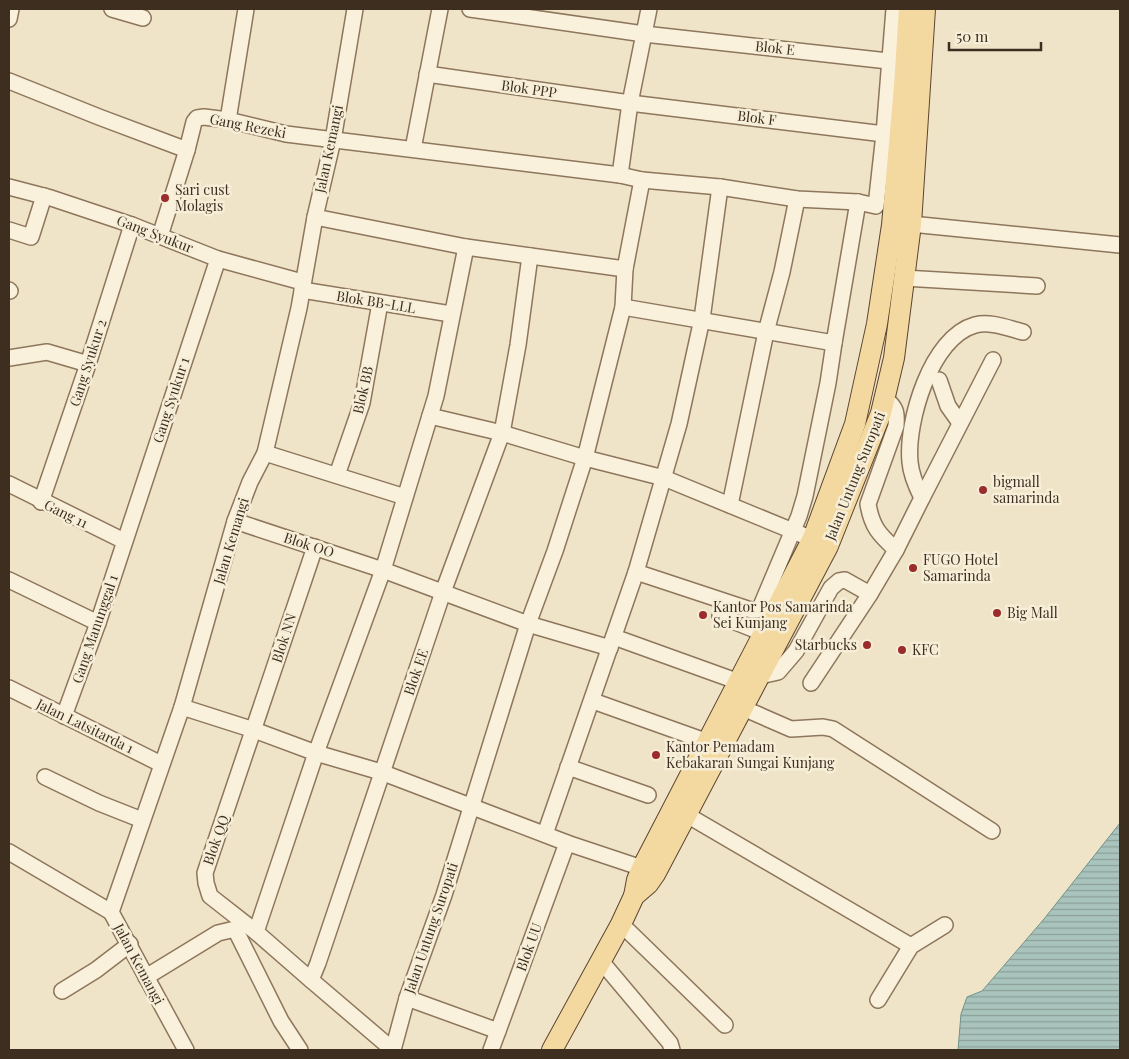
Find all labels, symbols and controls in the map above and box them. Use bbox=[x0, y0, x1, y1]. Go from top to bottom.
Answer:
scale bar bbox=[949, 20, 1042, 52]
text: 50 m bbox=[956, 26, 989, 46]
street label: Blok E bbox=[754, 36, 796, 59]
street label: Blok PPP bbox=[500, 75, 558, 102]
street label: Jalan Kemangi bbox=[310, 103, 347, 196]
street label: Blok F bbox=[737, 106, 778, 129]
street label: Gang Rezeki bbox=[208, 109, 288, 142]
place label: Sari cust Molagis bbox=[175, 180, 231, 215]
marker: Sari cust Molagis bbox=[159, 192, 171, 204]
street label: Gang Syukur bbox=[114, 210, 197, 257]
street label: Blok BB-LLL bbox=[335, 286, 417, 317]
street label: Gang Syukur 2 bbox=[64, 317, 111, 409]
street label: Gang Syukur 1 bbox=[148, 355, 193, 445]
street label: Blok BB bbox=[348, 364, 377, 416]
street label: Jalan Untung Suropati bbox=[820, 409, 889, 544]
place label: bigmall samarinda bbox=[993, 472, 1059, 507]
marker: bigmall samarinda bbox=[977, 484, 989, 496]
street label: Gang 11 bbox=[41, 495, 91, 532]
street label: Jalan Kemangi bbox=[208, 495, 253, 587]
street label: Blok OO bbox=[282, 527, 337, 562]
place label: FUGO Hotel Samarinda bbox=[923, 550, 998, 585]
marker: FUGO Hotel Samarinda bbox=[907, 562, 919, 574]
street label: Gang Manunggal 1 bbox=[67, 572, 122, 686]
place label: Kantor Pos Samarinda Sei Kunjang bbox=[713, 597, 853, 632]
place label: Big Mall bbox=[1007, 603, 1058, 622]
marker: Big Mall bbox=[991, 607, 1003, 619]
marker: Kantor Pos Samarinda Sei Kunjang bbox=[697, 609, 709, 621]
street label: Blok NN bbox=[267, 611, 300, 665]
place label: Starbucks bbox=[795, 635, 857, 654]
marker: Starbucks bbox=[861, 639, 873, 651]
place label: KFC bbox=[912, 640, 939, 659]
marker: KFC bbox=[896, 644, 908, 656]
street label: Blok EE bbox=[399, 646, 432, 698]
street label: Jalan Latsitarda 1 bbox=[32, 693, 137, 757]
place label: Kantor Pemadam Kebakaran Sungai Kunjang bbox=[666, 737, 835, 772]
marker: Kantor Pemadam Kebakaran Sungai Kunjang bbox=[650, 749, 662, 761]
street label: Blok QQ bbox=[198, 812, 233, 867]
street label: Jalan Untung Suropati bbox=[399, 860, 462, 997]
street label: Jalan Kemangi bbox=[110, 919, 169, 1008]
street label: Blok UU bbox=[511, 920, 546, 974]

